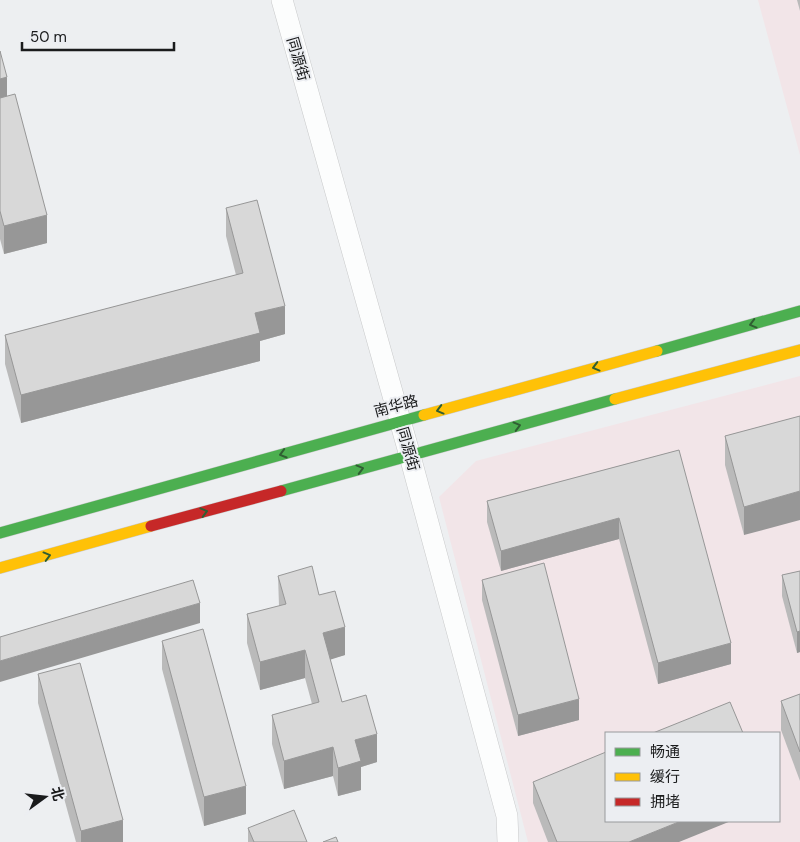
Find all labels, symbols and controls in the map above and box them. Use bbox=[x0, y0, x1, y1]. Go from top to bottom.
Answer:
scale bar bbox=[22, 20, 175, 52]
text: 50 m bbox=[30, 27, 67, 47]
street label: 同源街 bbox=[282, 35, 314, 83]
one-way arrow bbox=[749, 318, 757, 329]
one-way arrow bbox=[592, 361, 601, 372]
street label: 南华路 bbox=[372, 391, 420, 421]
one-way arrow bbox=[435, 404, 444, 415]
one-way arrow bbox=[512, 421, 520, 431]
street label: 同源街 bbox=[392, 425, 424, 473]
one-way arrow bbox=[279, 448, 288, 458]
one-way arrow bbox=[356, 465, 364, 475]
one-way arrow bbox=[199, 508, 207, 518]
one-way arrow bbox=[42, 551, 51, 561]
legend bbox=[605, 732, 780, 822]
text: 畅通 bbox=[650, 742, 680, 762]
text: 缓行 bbox=[650, 767, 680, 787]
north arrow bbox=[20, 772, 70, 822]
text: 北 bbox=[47, 785, 68, 803]
text: 拥堵 bbox=[650, 792, 680, 812]

